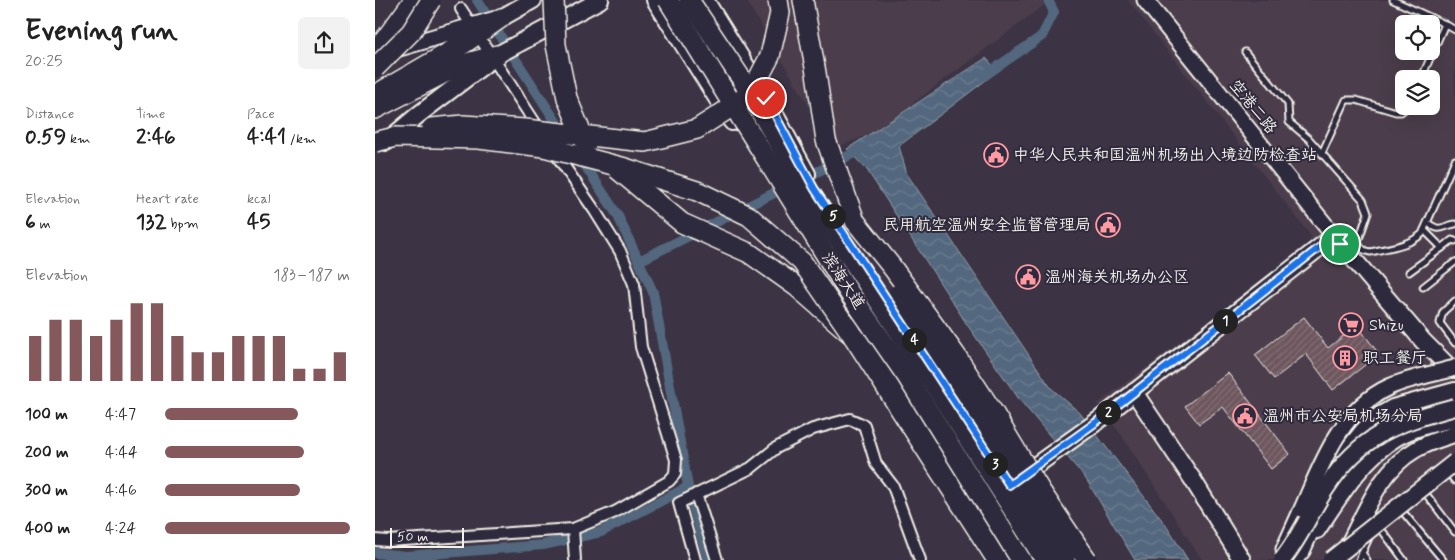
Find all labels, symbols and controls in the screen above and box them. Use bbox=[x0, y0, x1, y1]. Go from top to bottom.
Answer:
text: Evening run bbox=[25, 13, 178, 50]
map controls bbox=[1395, 15, 1440, 115]
button: locate bbox=[1395, 15, 1440, 60]
button: share bbox=[298, 17, 350, 69]
text: 20:25 bbox=[25, 51, 63, 72]
button: layers bbox=[1395, 70, 1440, 115]
street label: 空港二路 bbox=[1225, 76, 1281, 138]
pin bbox=[745, 77, 787, 119]
icon: check bbox=[752, 84, 780, 112]
text: Distance bbox=[25, 105, 74, 123]
text: Time bbox=[136, 105, 165, 123]
text: Pace bbox=[247, 105, 275, 123]
text: 0.59 bbox=[25, 123, 66, 151]
text: 2:46 bbox=[136, 123, 176, 151]
text: 4:41 bbox=[247, 123, 286, 151]
text: km bbox=[66, 130, 90, 148]
text: /km bbox=[286, 130, 316, 148]
public building icon: 中华人民共和国温州机场出入境边防检查站 bbox=[983, 142, 1009, 168]
place label: 中华人民共和国温州机场出入境边防检查站 bbox=[1013, 145, 1317, 166]
text: Elevation bbox=[25, 190, 80, 208]
text: Heart rate bbox=[136, 190, 199, 208]
text: kcal bbox=[247, 190, 271, 208]
pin: 5 bbox=[821, 204, 845, 228]
text: 5 bbox=[829, 207, 838, 225]
text: 6 bbox=[25, 208, 36, 236]
text: 132 bbox=[136, 208, 167, 236]
text: 45 bbox=[247, 208, 270, 236]
public building icon: 民用航空温州安全监督管理局 bbox=[1095, 212, 1121, 238]
text: m bbox=[36, 215, 51, 233]
text: bpm bbox=[167, 215, 199, 233]
place label: 民用航空温州安全监督管理局 bbox=[883, 215, 1091, 236]
pin bbox=[1319, 223, 1361, 265]
icon: arrive bbox=[1326, 230, 1354, 258]
street label: 滨海大道 bbox=[817, 248, 869, 314]
public building icon: 温州海关机场办公区 bbox=[1015, 264, 1041, 290]
text: Elevation bbox=[25, 265, 88, 286]
text: 183–187 m bbox=[273, 265, 350, 286]
place label: 温州海关机场办公区 bbox=[1045, 267, 1189, 288]
pin: 1 bbox=[1213, 308, 1237, 334]
text: 1 bbox=[1222, 312, 1229, 330]
supermarket icon: Shizu bbox=[1338, 312, 1364, 338]
place label: Shizu bbox=[1369, 315, 1404, 336]
pin: 4 bbox=[901, 328, 927, 352]
text: 4 bbox=[910, 331, 919, 349]
building icon: 职工餐厅 bbox=[1332, 345, 1358, 371]
place label: 职工餐厅 bbox=[1363, 348, 1427, 369]
pin: 2 bbox=[1095, 400, 1121, 424]
text: 2 bbox=[1105, 403, 1112, 421]
public building icon: 温州市公安局机场分局 bbox=[1232, 403, 1258, 429]
text: 100 m bbox=[25, 404, 68, 425]
text: 4:47 bbox=[105, 404, 136, 425]
place label: 温州市公安局机场分局 bbox=[1263, 406, 1423, 427]
text: 200 m bbox=[25, 442, 69, 463]
text: 4:44 bbox=[105, 442, 138, 463]
pin: 3 bbox=[983, 452, 1007, 476]
text: 3 bbox=[992, 455, 999, 473]
text: 300 m bbox=[25, 480, 68, 501]
text: 4:46 bbox=[105, 480, 137, 501]
text: 400 m bbox=[25, 518, 70, 539]
text: 4:24 bbox=[105, 518, 136, 539]
scale bar bbox=[390, 525, 464, 548]
text: 50 m bbox=[397, 528, 428, 546]

